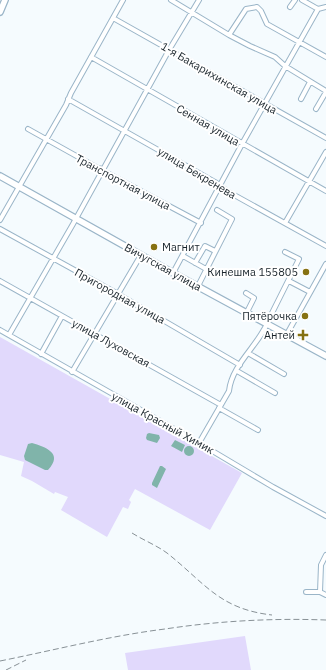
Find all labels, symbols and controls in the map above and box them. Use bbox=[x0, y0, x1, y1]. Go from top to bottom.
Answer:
street label: 1-я Бакарихинская улица bbox=[158, 39, 280, 117]
street label: Сенная улица bbox=[174, 101, 242, 149]
street label: улица Бекренева bbox=[155, 144, 239, 202]
street label: Транспортная улица bbox=[73, 151, 173, 213]
street label: Вичугская улица bbox=[122, 240, 204, 294]
place label: Магнит bbox=[162, 240, 200, 254]
marker: Магнит bbox=[149, 242, 159, 252]
street label: Пригородная улица bbox=[72, 265, 168, 327]
place label: Кинешма 155805 bbox=[207, 265, 298, 279]
marker: Кинешма 155805 bbox=[301, 267, 311, 277]
place label: Пятёрочка bbox=[242, 309, 297, 323]
marker: Пятёрочка bbox=[300, 311, 310, 321]
street label: улица Луховская bbox=[70, 316, 152, 370]
place label: Антей bbox=[264, 328, 295, 342]
marker: Антей bbox=[298, 330, 308, 340]
street label: улица Красный Химик bbox=[109, 389, 217, 457]

